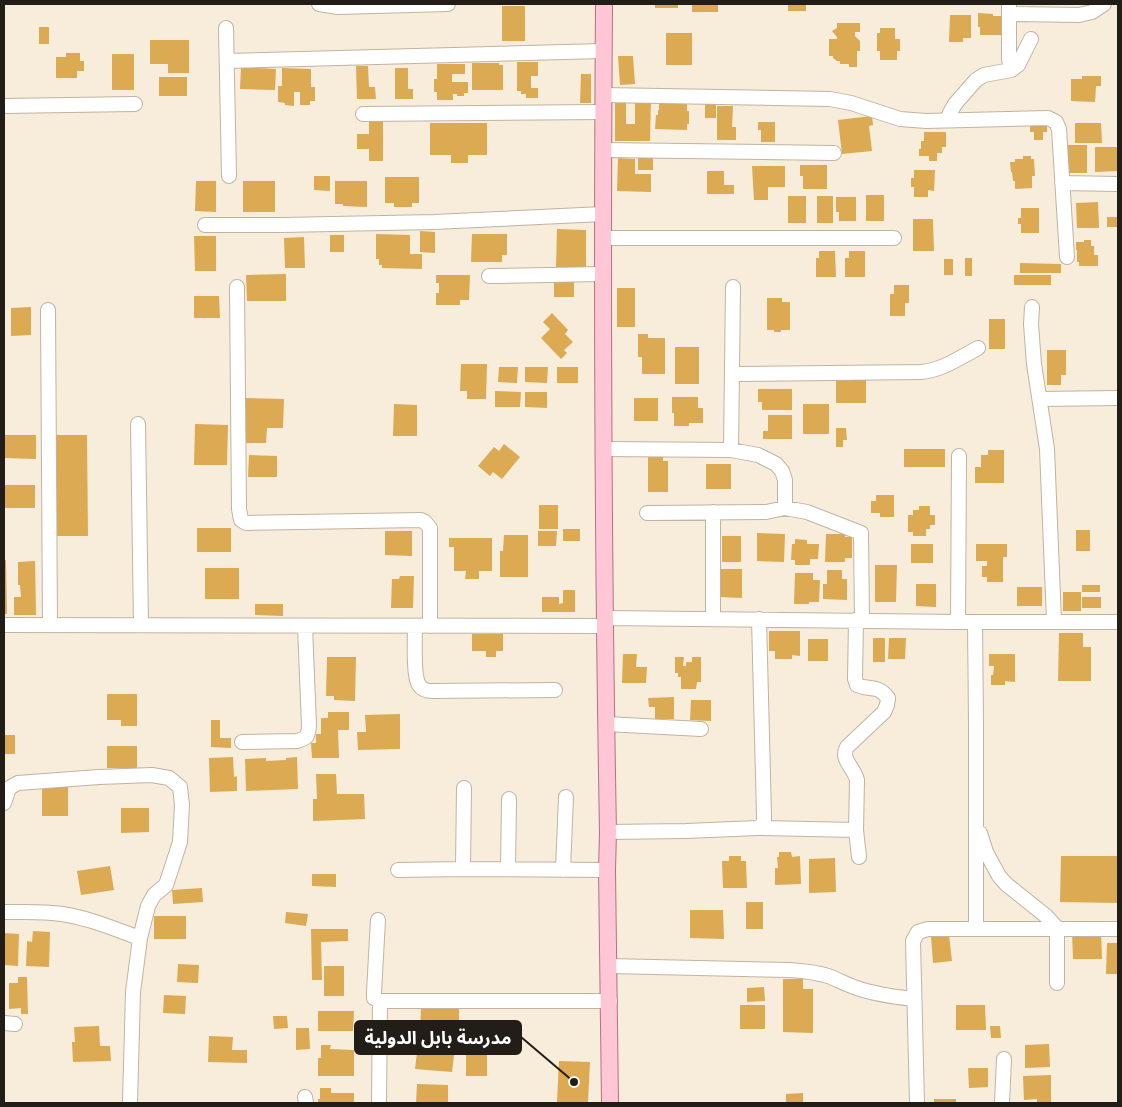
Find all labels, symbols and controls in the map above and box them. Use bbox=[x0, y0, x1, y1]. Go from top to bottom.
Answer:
callout: مدرسة بابل الدولية bbox=[355, 1021, 521, 1054]
text: مدرسة بابل الدولية bbox=[365, 1027, 511, 1049]

